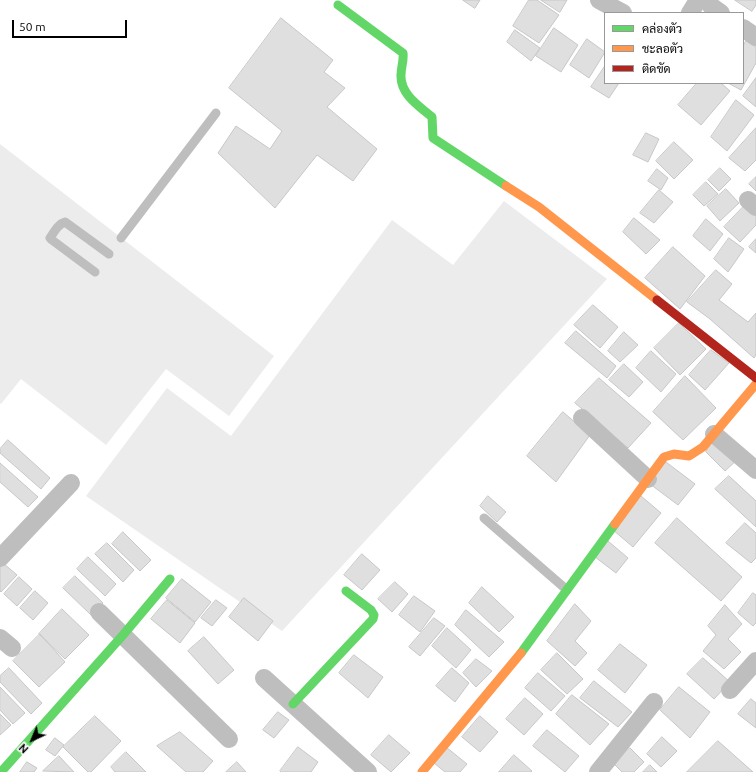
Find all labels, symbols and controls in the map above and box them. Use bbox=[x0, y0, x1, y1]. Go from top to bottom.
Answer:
scale bar bbox=[14, 12, 129, 38]
legend bbox=[604, 12, 744, 84]
text: 50 m bbox=[19, 20, 46, 33]
text: คล่องตัว bbox=[642, 22, 682, 35]
text: ชะลอตัว bbox=[642, 42, 683, 55]
text: ติดขัด bbox=[642, 62, 671, 75]
north arrow bbox=[12, 720, 52, 760]
text: N bbox=[17, 741, 31, 756]

